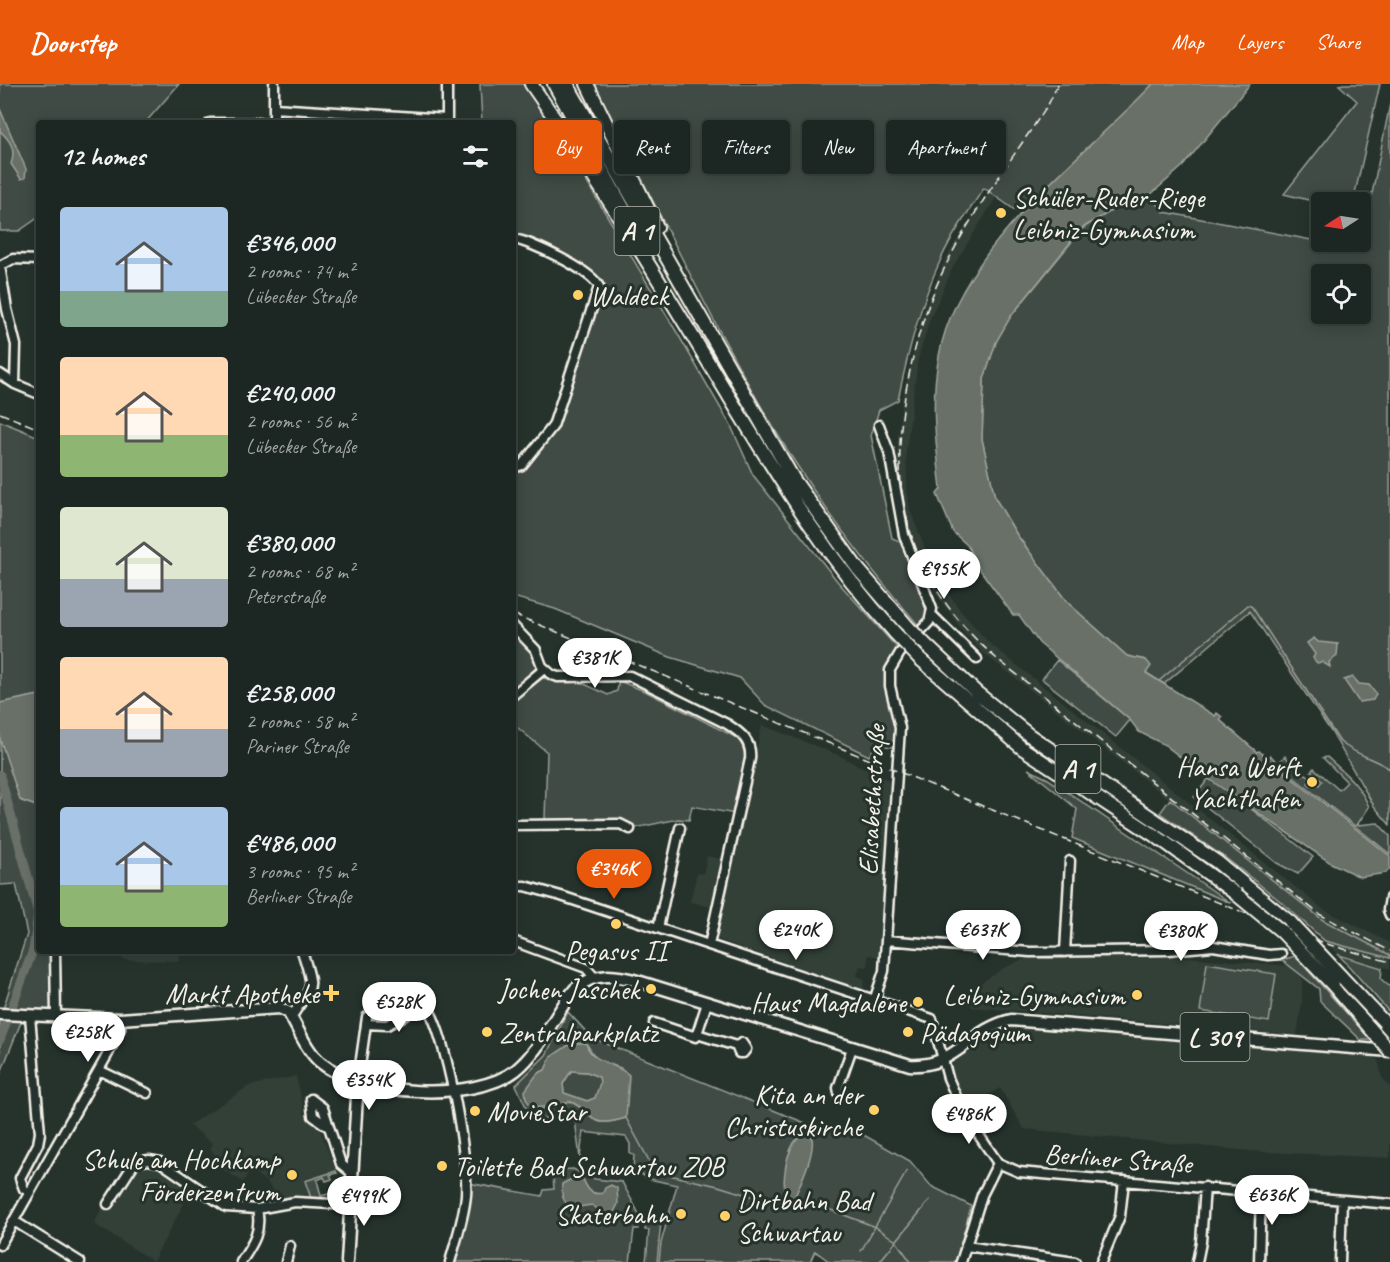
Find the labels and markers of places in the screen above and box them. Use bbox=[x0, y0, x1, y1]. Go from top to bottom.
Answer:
place label: Schüler-Ruder-Riege Leibniz-Gymnasium bbox=[1013, 180, 1206, 247]
marker: Schüler-Ruder-Riege Leibniz-Gymnasium bbox=[994, 206, 1008, 220]
place label: Waldeck bbox=[590, 278, 671, 313]
marker: Waldeck bbox=[571, 288, 585, 302]
pin: €955K bbox=[902, 549, 986, 600]
pin: €381K bbox=[553, 638, 637, 689]
place label: Hansa Werft Yachthafen bbox=[1176, 749, 1303, 816]
marker: Hansa Werft Yachthafen bbox=[1305, 775, 1319, 789]
pin: €346K bbox=[572, 849, 656, 900]
pin: €240K bbox=[754, 910, 838, 961]
pin: €637K bbox=[941, 910, 1025, 961]
pin: €380K bbox=[1139, 911, 1223, 962]
marker: Pegasus II bbox=[609, 917, 623, 931]
place label: Pegasus II bbox=[565, 933, 673, 968]
place label: Jochen Jaschek bbox=[496, 972, 642, 1007]
place label: Markt Apotheke bbox=[165, 976, 321, 1011]
place label: Leibniz-Gymnasium bbox=[943, 978, 1127, 1013]
pin: €528K bbox=[357, 982, 441, 1033]
marker: Jochen Jaschek bbox=[644, 982, 658, 996]
place label: Haus Magdalene bbox=[751, 985, 908, 1020]
marker: Markt Apotheke bbox=[324, 986, 338, 1000]
marker: Leibniz-Gymnasium bbox=[1130, 988, 1144, 1002]
marker: Haus Magdalene bbox=[911, 995, 925, 1009]
pin: €258K bbox=[46, 1012, 130, 1063]
place label: Zentralparkplatz bbox=[499, 1015, 660, 1050]
place label: Pädagogium bbox=[920, 1015, 1032, 1050]
marker: Zentralparkplatz bbox=[480, 1025, 494, 1039]
marker: Pädagogium bbox=[901, 1025, 915, 1039]
pin: €354K bbox=[327, 1060, 411, 1111]
place label: Kita an der Christuskirche bbox=[725, 1077, 865, 1144]
place label: MovieStar bbox=[487, 1094, 588, 1129]
pin: €486K bbox=[927, 1094, 1011, 1145]
marker: Kita an der Christuskirche bbox=[867, 1103, 881, 1117]
marker: MovieStar bbox=[468, 1104, 482, 1118]
place label: Schule am Hochkamp Förderzentrum bbox=[82, 1142, 282, 1209]
place label: Toilette Bad Schwartau ZOB bbox=[454, 1149, 726, 1184]
marker: Toilette Bad Schwartau ZOB bbox=[435, 1159, 449, 1173]
marker: Schule am Hochkamp Förderzentrum bbox=[285, 1168, 299, 1182]
pin: €636K bbox=[1230, 1175, 1314, 1226]
pin: €499K bbox=[322, 1176, 406, 1227]
place label: Dirtbahn Bad Schwartau bbox=[737, 1183, 875, 1250]
place label: Skaterbahn bbox=[555, 1197, 670, 1232]
marker: Skaterbahn bbox=[674, 1207, 688, 1221]
marker: Dirtbahn Bad Schwartau bbox=[718, 1209, 732, 1223]

